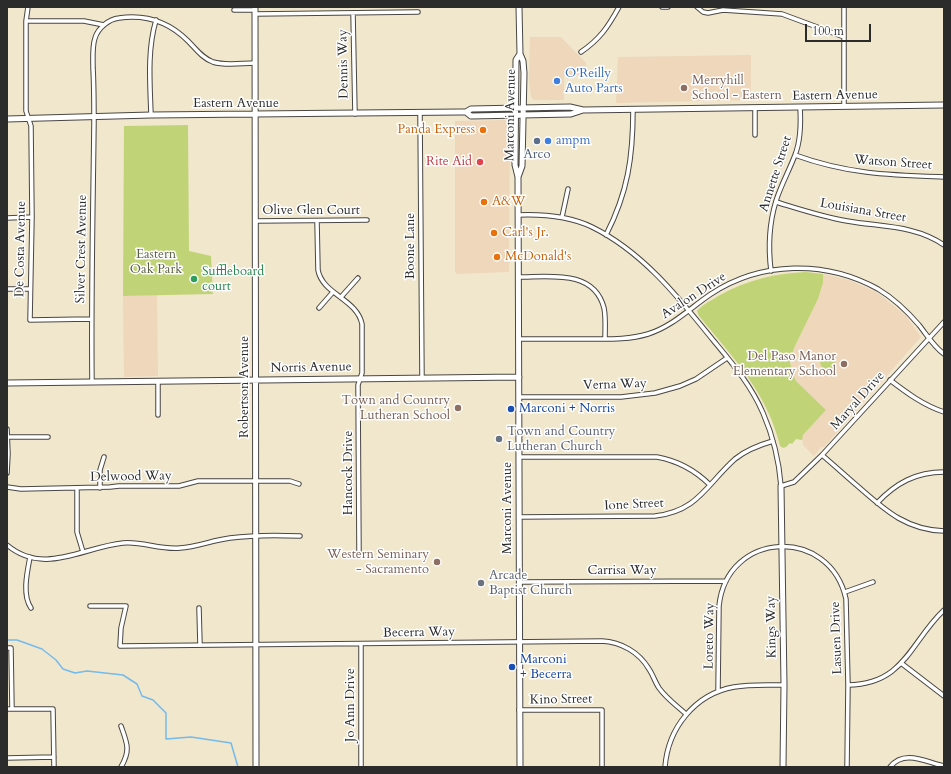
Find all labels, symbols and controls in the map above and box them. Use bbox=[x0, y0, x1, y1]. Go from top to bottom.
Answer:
scale bar bbox=[807, 16, 873, 42]
text: 100 m bbox=[812, 23, 844, 39]
street label: Dennis Way bbox=[336, 29, 352, 99]
place label: O'Reilly Auto Parts bbox=[565, 66, 623, 97]
street label: Marconi Avenue bbox=[502, 69, 520, 161]
place label: Merryhill School - Eastern bbox=[692, 73, 782, 104]
marker: O'Reilly Auto Parts bbox=[552, 76, 562, 86]
marker: Merryhill School - Eastern bbox=[679, 83, 689, 93]
street label: Eastern Avenue bbox=[792, 87, 878, 105]
street label: Eastern Avenue bbox=[193, 96, 279, 112]
place label: Panda Express bbox=[398, 122, 475, 138]
marker: Panda Express bbox=[478, 125, 488, 135]
place label: ampm bbox=[556, 133, 591, 149]
street label: Annette Street bbox=[756, 134, 796, 214]
marker: Arco bbox=[532, 136, 542, 146]
marker: ampm bbox=[543, 136, 553, 146]
place label: Arco bbox=[524, 147, 550, 163]
street label: Watson Street bbox=[854, 153, 932, 173]
place label: Rite Aid bbox=[426, 154, 472, 170]
marker: Rite Aid bbox=[475, 157, 485, 167]
street label: Silver Crest Avenue bbox=[73, 194, 91, 304]
place label: A&W bbox=[492, 194, 525, 210]
street label: Louisiana Street bbox=[819, 196, 907, 226]
marker: A&W bbox=[479, 197, 489, 207]
street label: De Costa Avenue bbox=[12, 201, 30, 297]
street label: Olive Glen Court bbox=[262, 203, 360, 219]
street label: Boone Lane bbox=[403, 213, 419, 279]
place label: Carl's Jr. bbox=[502, 225, 549, 241]
marker: Carl's Jr. bbox=[489, 228, 499, 238]
park label: Eastern Oak Park bbox=[130, 247, 182, 278]
place label: McDonald's bbox=[505, 249, 571, 265]
marker: McDonald's bbox=[492, 252, 502, 262]
place label: Suffleboard court bbox=[202, 264, 264, 295]
street label: Avalon Drive bbox=[659, 269, 729, 323]
marker: Suffleboard court bbox=[189, 274, 199, 284]
street label: Robertson Avenue bbox=[237, 336, 253, 438]
place label: Del Paso Manor Elementary School bbox=[733, 349, 836, 380]
street label: Norris Avenue bbox=[270, 359, 352, 377]
marker: Del Paso Manor Elementary School bbox=[839, 359, 849, 369]
street label: Maryal Drive bbox=[828, 369, 888, 433]
street label: Verna Way bbox=[583, 376, 647, 394]
place label: Town and Country Lutheran School bbox=[342, 393, 450, 424]
place label: Marconi + Norris bbox=[519, 401, 615, 417]
marker: Town and Country Lutheran School bbox=[453, 403, 463, 413]
marker: Marconi + Norris bbox=[506, 404, 516, 414]
place label: Town and Country Lutheran Church bbox=[507, 424, 615, 455]
street label: Hancock Drive bbox=[341, 431, 357, 515]
marker: Town and Country Lutheran Church bbox=[494, 434, 504, 444]
street label: Marconi Avenue bbox=[500, 462, 516, 554]
street label: Delwood Way bbox=[90, 468, 172, 486]
street label: Ione Street bbox=[604, 496, 664, 514]
place label: Western Seminary - Sacramento bbox=[327, 547, 429, 578]
marker: Western Seminary - Sacramento bbox=[432, 557, 442, 567]
street label: Carrisa Way bbox=[588, 563, 656, 579]
place label: Arcade Baptist Church bbox=[489, 568, 572, 599]
marker: Arcade Baptist Church bbox=[476, 578, 486, 588]
street label: Kings Way bbox=[764, 596, 780, 658]
street label: Lasuen Drive bbox=[828, 601, 846, 675]
street label: Loreto Way bbox=[702, 602, 718, 670]
street label: Becerra Way bbox=[383, 625, 455, 641]
place label: Marconi + Becerra bbox=[520, 652, 572, 683]
marker: Marconi + Becerra bbox=[507, 662, 517, 672]
street label: Jo Ann Drive bbox=[343, 668, 359, 742]
street label: Kino Street bbox=[530, 692, 592, 708]

